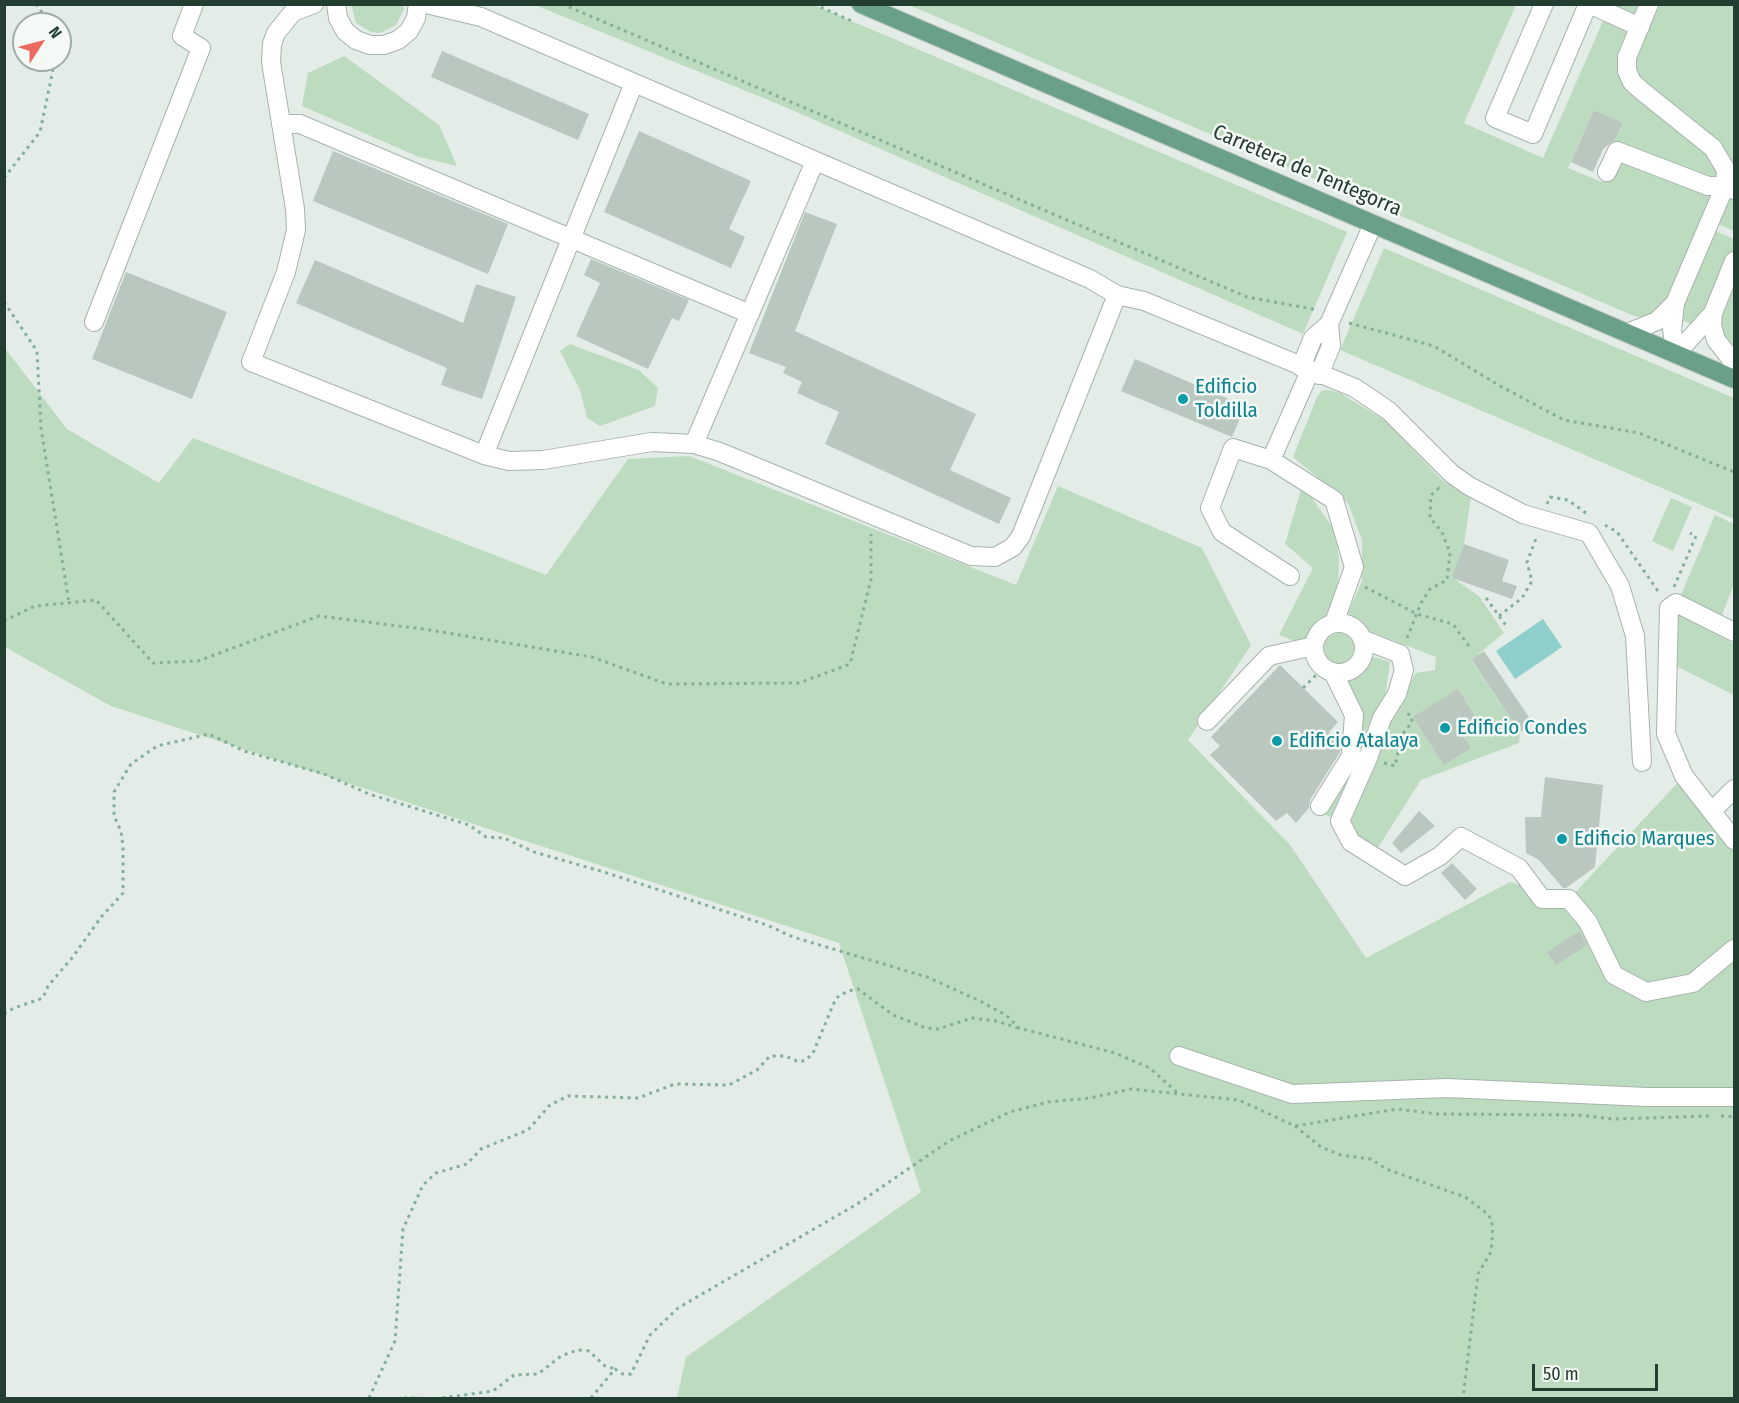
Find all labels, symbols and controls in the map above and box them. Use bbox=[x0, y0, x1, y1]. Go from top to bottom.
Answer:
north arrow bbox=[12, 12, 72, 72]
text: N bbox=[45, 23, 66, 42]
street label: Carretera de Tentegorra bbox=[1209, 120, 1405, 222]
place label: Edificio Toldilla bbox=[1195, 374, 1258, 424]
marker: Edificio Toldilla bbox=[1176, 392, 1190, 406]
place label: Edificio Condes bbox=[1457, 715, 1587, 741]
marker: Edificio Condes bbox=[1438, 721, 1452, 735]
place label: Edificio Atalaya bbox=[1289, 728, 1419, 754]
marker: Edificio Atalaya bbox=[1270, 734, 1284, 748]
place label: Edificio Marques bbox=[1574, 826, 1715, 852]
marker: Edificio Marques bbox=[1555, 832, 1569, 846]
scale bar bbox=[1535, 1352, 1661, 1390]
text: 50 m bbox=[1543, 1363, 1579, 1385]

